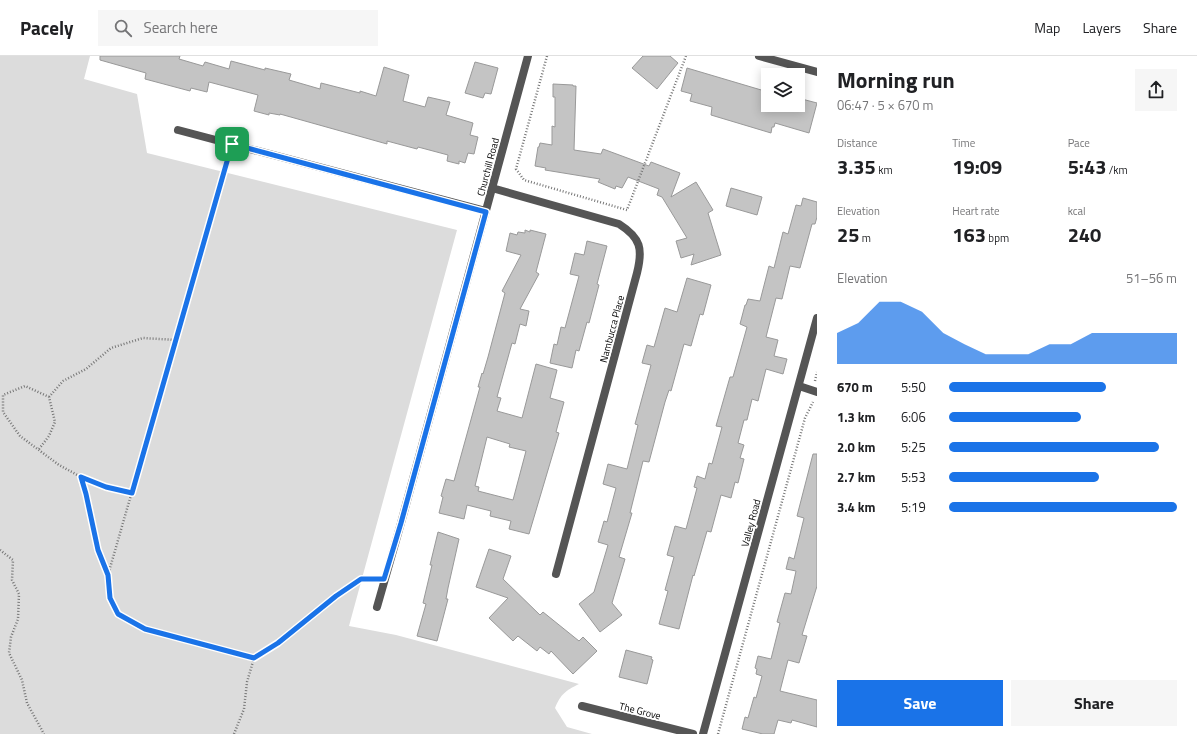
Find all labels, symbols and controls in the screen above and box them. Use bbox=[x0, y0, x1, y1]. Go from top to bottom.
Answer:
search box bbox=[98, 10, 378, 46]
text: Pacely bbox=[20, 13, 74, 42]
text: Search here bbox=[144, 16, 218, 39]
icon: search bbox=[112, 17, 134, 39]
text: Map bbox=[1034, 17, 1060, 38]
text: Layers bbox=[1082, 17, 1121, 38]
text: Share bbox=[1143, 17, 1177, 38]
text: Morning run bbox=[837, 63, 955, 97]
map controls bbox=[761, 68, 805, 112]
button: layers bbox=[761, 68, 805, 112]
button: share bbox=[1135, 69, 1177, 111]
text: 06:47 · 5 × 670 m bbox=[837, 95, 933, 115]
pin bbox=[215, 127, 249, 161]
icon: arrive bbox=[221, 133, 243, 155]
text: Distance bbox=[837, 135, 877, 151]
text: Time bbox=[952, 135, 975, 151]
text: Pace bbox=[1068, 135, 1090, 151]
street label: Churchill Road bbox=[473, 136, 503, 198]
text: 3.35 bbox=[837, 151, 876, 182]
text: 19:09 bbox=[952, 151, 1002, 182]
text: 5:43 bbox=[1068, 151, 1106, 182]
text: km bbox=[876, 162, 893, 178]
text: /km bbox=[1106, 162, 1128, 178]
text: Elevation bbox=[837, 203, 880, 219]
text: Heart rate bbox=[952, 203, 1000, 219]
text: kcal bbox=[1068, 203, 1086, 219]
text: 25 bbox=[837, 219, 859, 250]
text: 163 bbox=[952, 219, 986, 250]
text: 240 bbox=[1068, 219, 1101, 250]
text: m bbox=[859, 230, 871, 246]
text: bpm bbox=[986, 230, 1009, 246]
text: Elevation bbox=[837, 268, 888, 288]
text: 51–56 m bbox=[1126, 268, 1177, 288]
street label: Nambucca Place bbox=[596, 294, 628, 364]
text: 670 m bbox=[837, 377, 873, 397]
text: 5:50 bbox=[901, 377, 926, 397]
text: 1.3 km bbox=[837, 407, 875, 427]
text: 6:06 bbox=[901, 407, 926, 427]
text: 2.0 km bbox=[837, 437, 875, 457]
text: 5:25 bbox=[901, 437, 926, 457]
text: 2.7 km bbox=[837, 467, 875, 487]
text: 5:53 bbox=[901, 467, 926, 487]
street label: Valley Road bbox=[737, 497, 765, 549]
text: 3.4 km bbox=[837, 497, 875, 517]
text: 5:19 bbox=[901, 497, 926, 517]
button: Save bbox=[837, 680, 1003, 726]
button: Share bbox=[1011, 680, 1177, 726]
street label: The Grove bbox=[618, 699, 662, 723]

